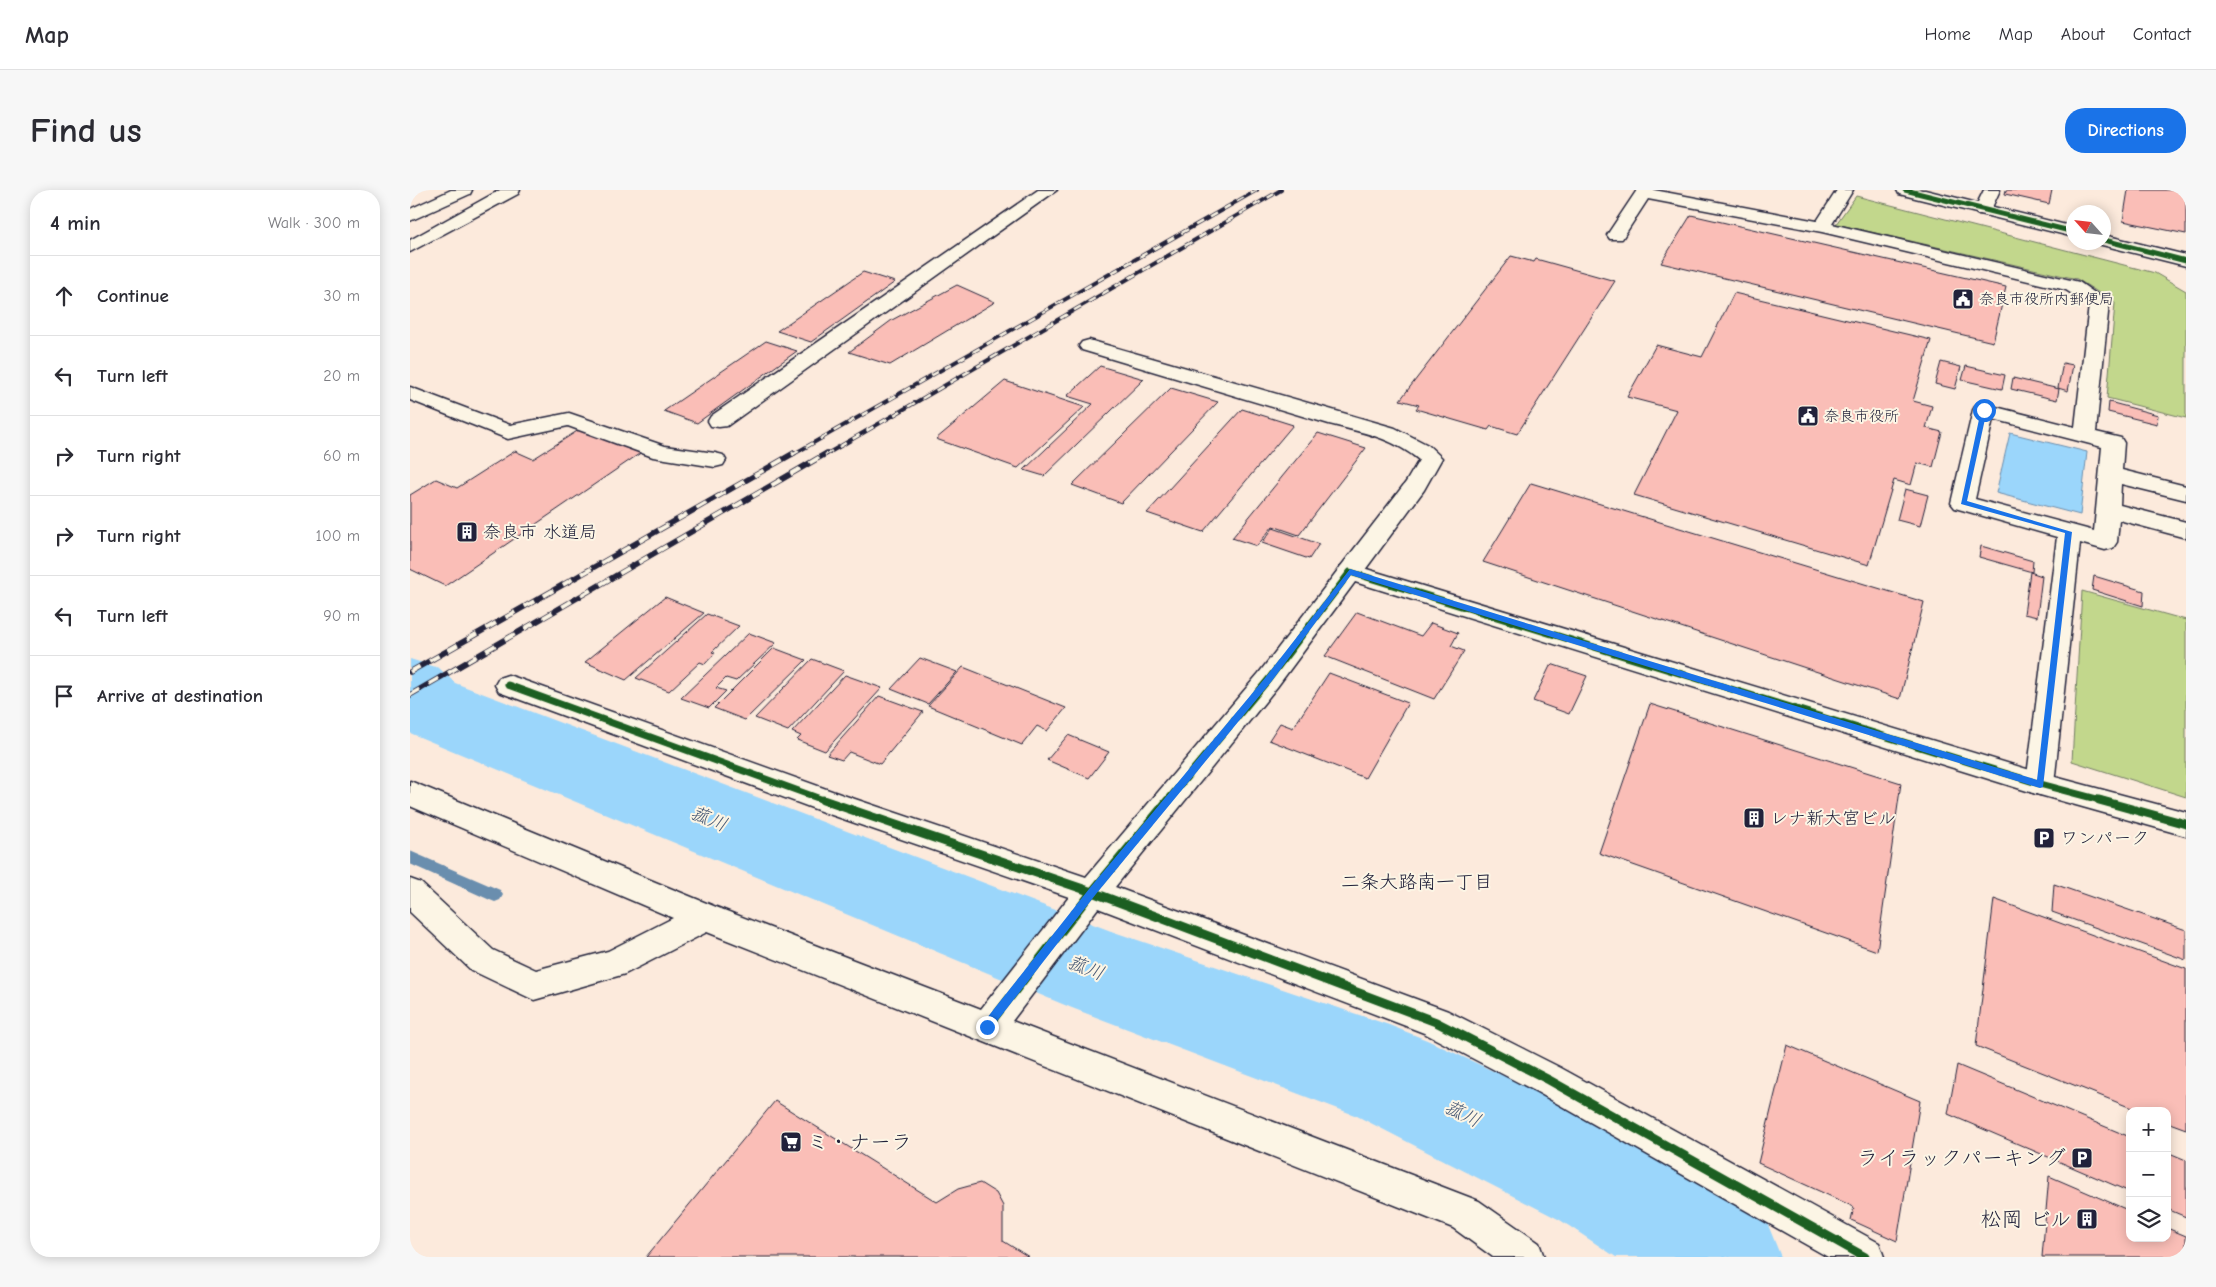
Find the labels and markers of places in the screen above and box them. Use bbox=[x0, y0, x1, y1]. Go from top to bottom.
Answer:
public building icon: 奈良市役所内郵便局 bbox=[1951, 287, 1975, 311]
place label: 奈良市役所内郵便局 bbox=[1979, 290, 2114, 308]
public building icon: 奈良市役所 bbox=[1796, 404, 1820, 428]
place label: 奈良市役所 bbox=[1824, 407, 1899, 425]
building icon: 奈良市 水道局 bbox=[455, 520, 479, 544]
place label: 奈良市 水道局 bbox=[483, 522, 597, 543]
building icon: レナ新大宮ビル bbox=[1742, 806, 1766, 830]
place label: レナ新大宮ビル bbox=[1770, 808, 1896, 829]
parking icon: ワンパーク bbox=[2032, 826, 2056, 850]
place label: ワンパーク bbox=[2060, 828, 2149, 849]
supermarket icon: ミ・ナーラ bbox=[779, 1130, 803, 1154]
place label: ミ・ナーラ bbox=[807, 1130, 912, 1154]
place label: ライラックパーキング bbox=[1857, 1146, 2066, 1170]
parking icon: ライラックパーキング bbox=[2070, 1146, 2094, 1170]
place label: 松岡 ビル bbox=[1980, 1207, 2071, 1231]
building icon: 松岡 ビル bbox=[2075, 1207, 2099, 1231]

